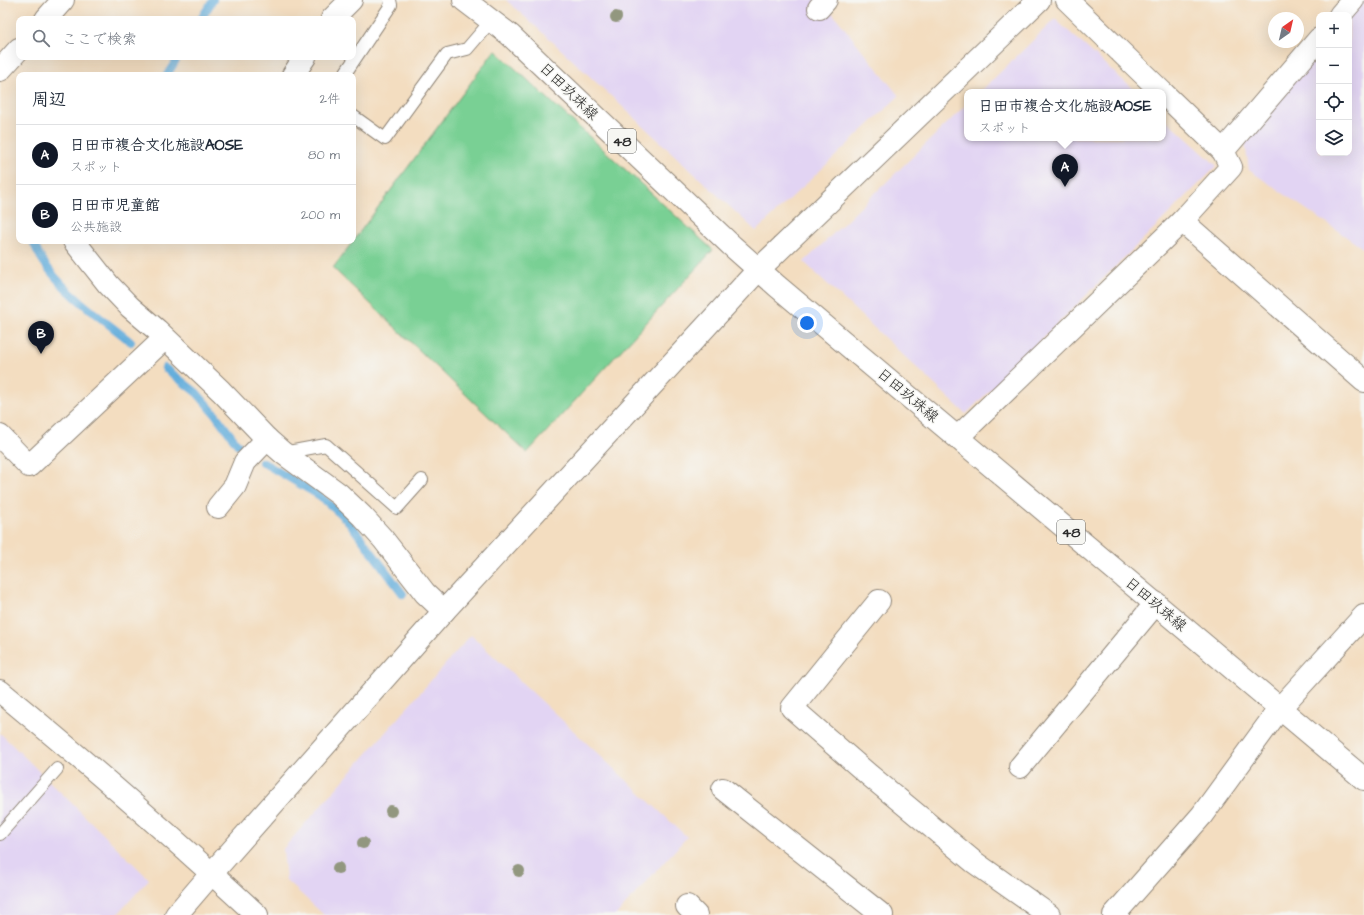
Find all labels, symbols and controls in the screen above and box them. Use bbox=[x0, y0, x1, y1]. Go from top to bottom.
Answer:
north arrow bbox=[1268, 12, 1304, 48]
map controls bbox=[1316, 12, 1352, 156]
button: + bbox=[1316, 12, 1352, 48]
search box bbox=[16, 16, 356, 60]
icon: search bbox=[30, 27, 52, 49]
text: ここで検索 bbox=[62, 29, 137, 50]
button: − bbox=[1316, 48, 1352, 84]
street label: 日田玖珠線 bbox=[534, 58, 603, 125]
button: locate bbox=[1316, 84, 1352, 120]
text: 周辺 bbox=[32, 88, 66, 112]
popup bbox=[964, 89, 1166, 141]
text: 2件 bbox=[320, 90, 340, 108]
text: 日田市複合文化施設AOSE bbox=[978, 96, 1152, 117]
text: スポット bbox=[978, 119, 1030, 137]
button: layers bbox=[1316, 120, 1352, 156]
road number: 48 bbox=[608, 129, 636, 153]
text: 日田市複合文化施設AOSE bbox=[70, 135, 243, 156]
text: A bbox=[41, 146, 49, 164]
text: 80 m bbox=[308, 146, 340, 164]
pin: A bbox=[1052, 154, 1078, 187]
text: スポット bbox=[70, 158, 122, 176]
text: 日田市児童館 bbox=[70, 195, 160, 216]
text: B bbox=[40, 206, 50, 224]
text: 200 m bbox=[301, 206, 340, 224]
text: 公共施設 bbox=[70, 218, 122, 236]
your location bbox=[797, 313, 817, 333]
pin: B bbox=[28, 321, 54, 354]
street label: 日田玖珠線 bbox=[872, 363, 943, 428]
road number: 48 bbox=[1057, 520, 1085, 544]
street label: 日田玖珠線 bbox=[1120, 572, 1191, 637]

